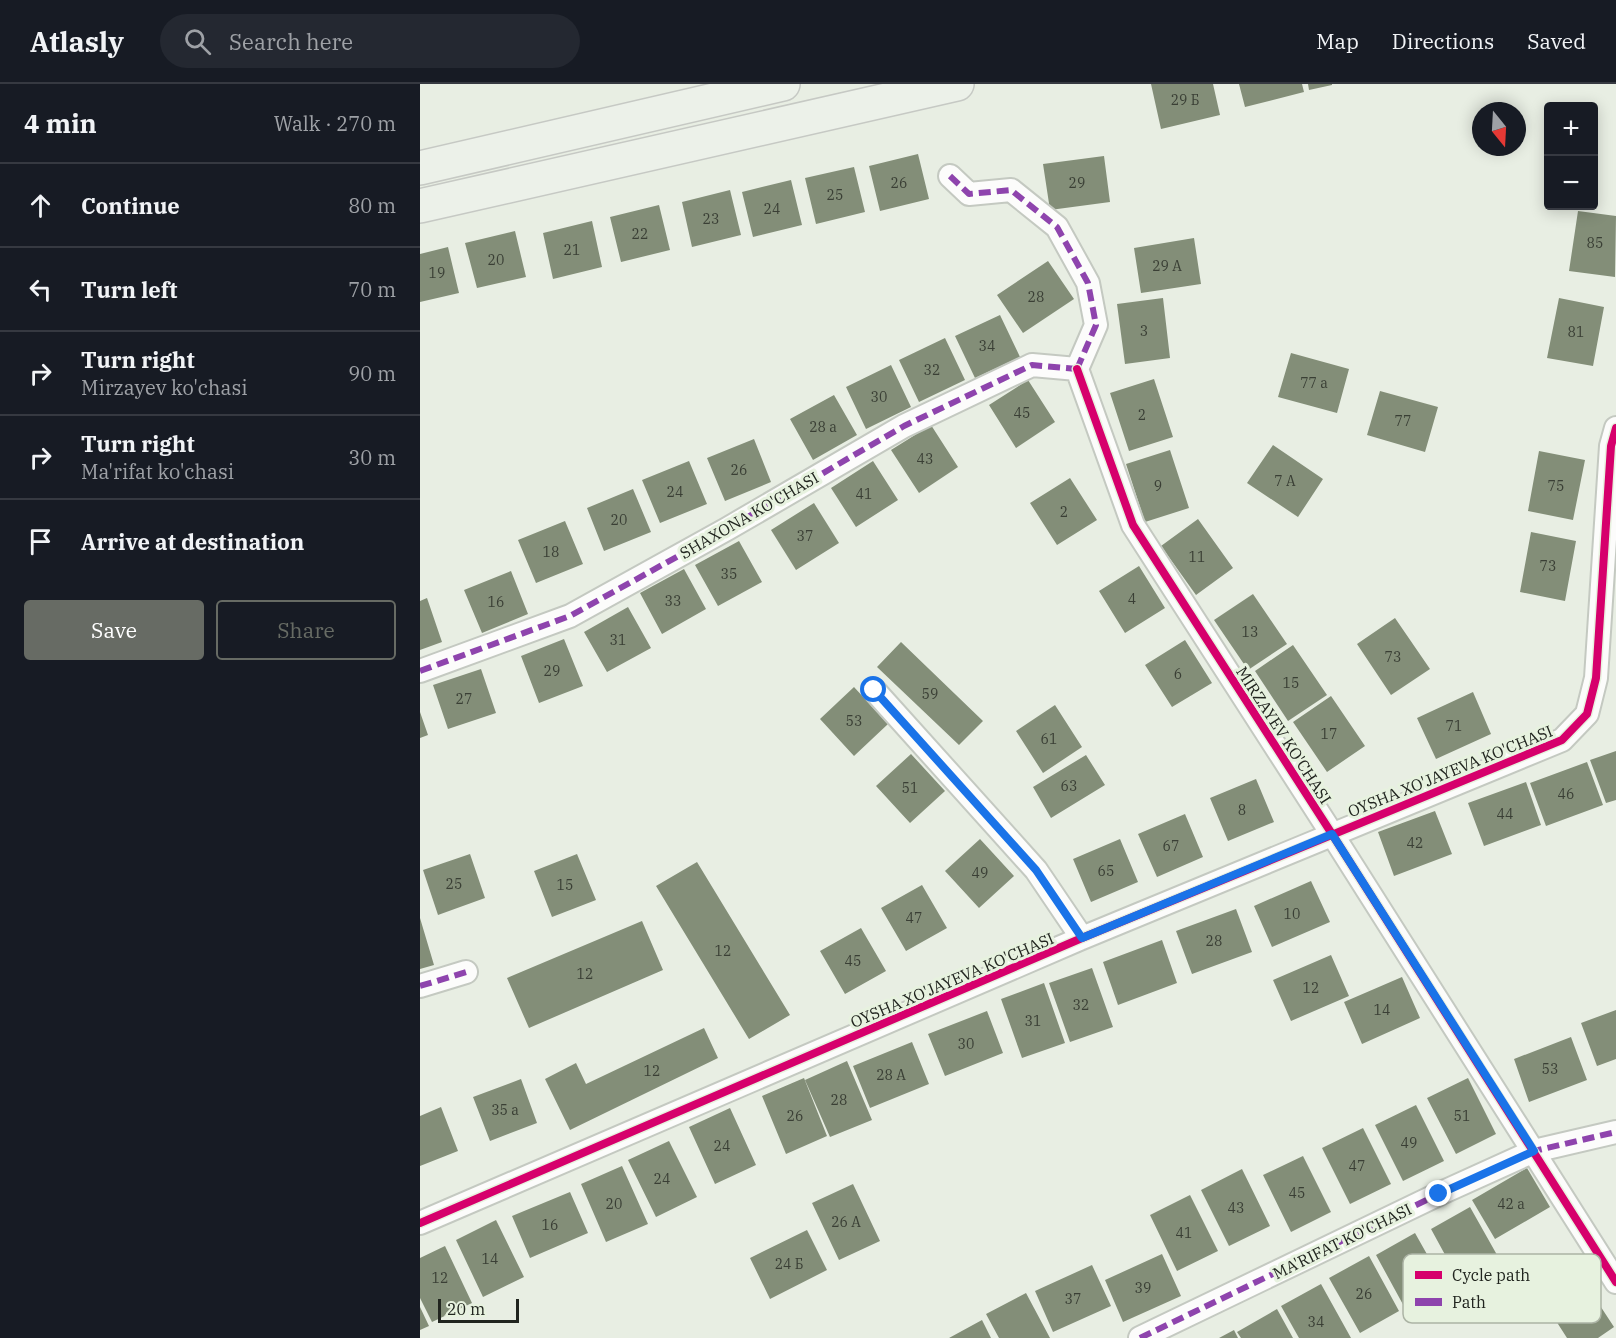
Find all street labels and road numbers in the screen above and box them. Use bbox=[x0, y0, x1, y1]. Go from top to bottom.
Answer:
street label: SHAXONA KO'CHASI bbox=[676, 467, 822, 563]
street label: MIRZAYEV KO'CHASI bbox=[1232, 662, 1336, 808]
street label: OYSHA XO'JAYEVA KO'CHASI bbox=[1345, 721, 1555, 821]
street label: OYSHA XO'JAYEVA KO'CHASI bbox=[847, 928, 1057, 1032]
street label: MA'RIFAT KO'CHASI bbox=[1269, 1199, 1415, 1283]

